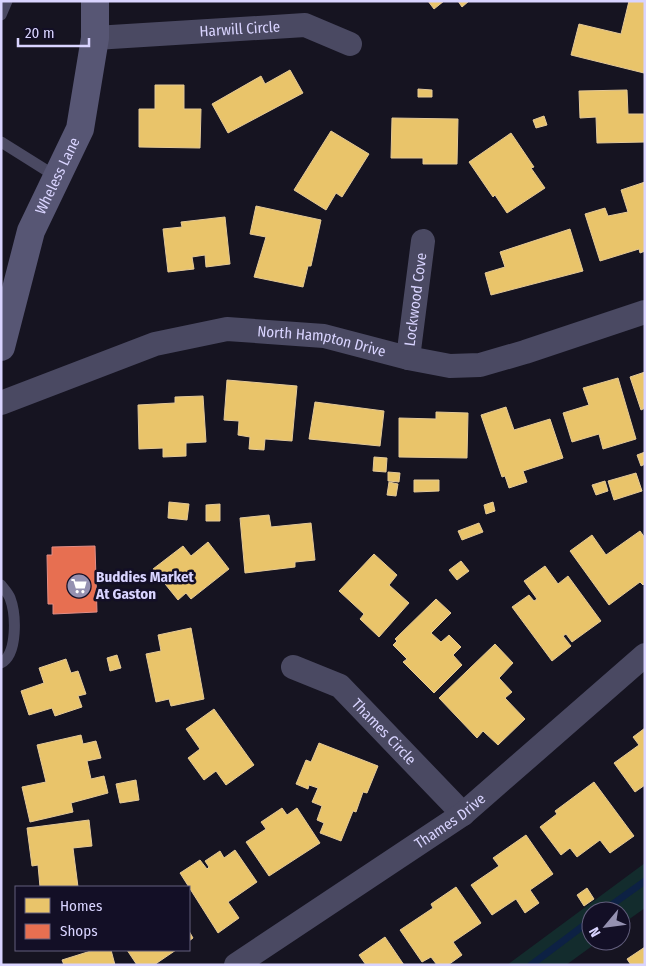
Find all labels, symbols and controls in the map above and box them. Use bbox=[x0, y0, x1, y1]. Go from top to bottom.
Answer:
scale bar bbox=[18, 15, 89, 47]
street label: Harwill Circle bbox=[199, 18, 281, 41]
text: 20 m bbox=[25, 24, 55, 42]
street label: Wheless Lane bbox=[31, 134, 84, 217]
street label: Lockwood Cove bbox=[401, 252, 430, 347]
street label: North Hampton Drive bbox=[257, 322, 388, 361]
place label: Buddies Market At Gaston bbox=[95, 568, 194, 603]
supermarket icon: Buddies Market At Gaston bbox=[66, 573, 92, 599]
street label: Thames Circle bbox=[348, 695, 420, 769]
street label: Thames Drive bbox=[411, 790, 489, 853]
legend bbox=[15, 886, 190, 951]
text: Homes bbox=[60, 897, 102, 915]
north arrow bbox=[581, 901, 631, 951]
text: Shops bbox=[60, 922, 98, 940]
text: N bbox=[586, 924, 605, 940]

